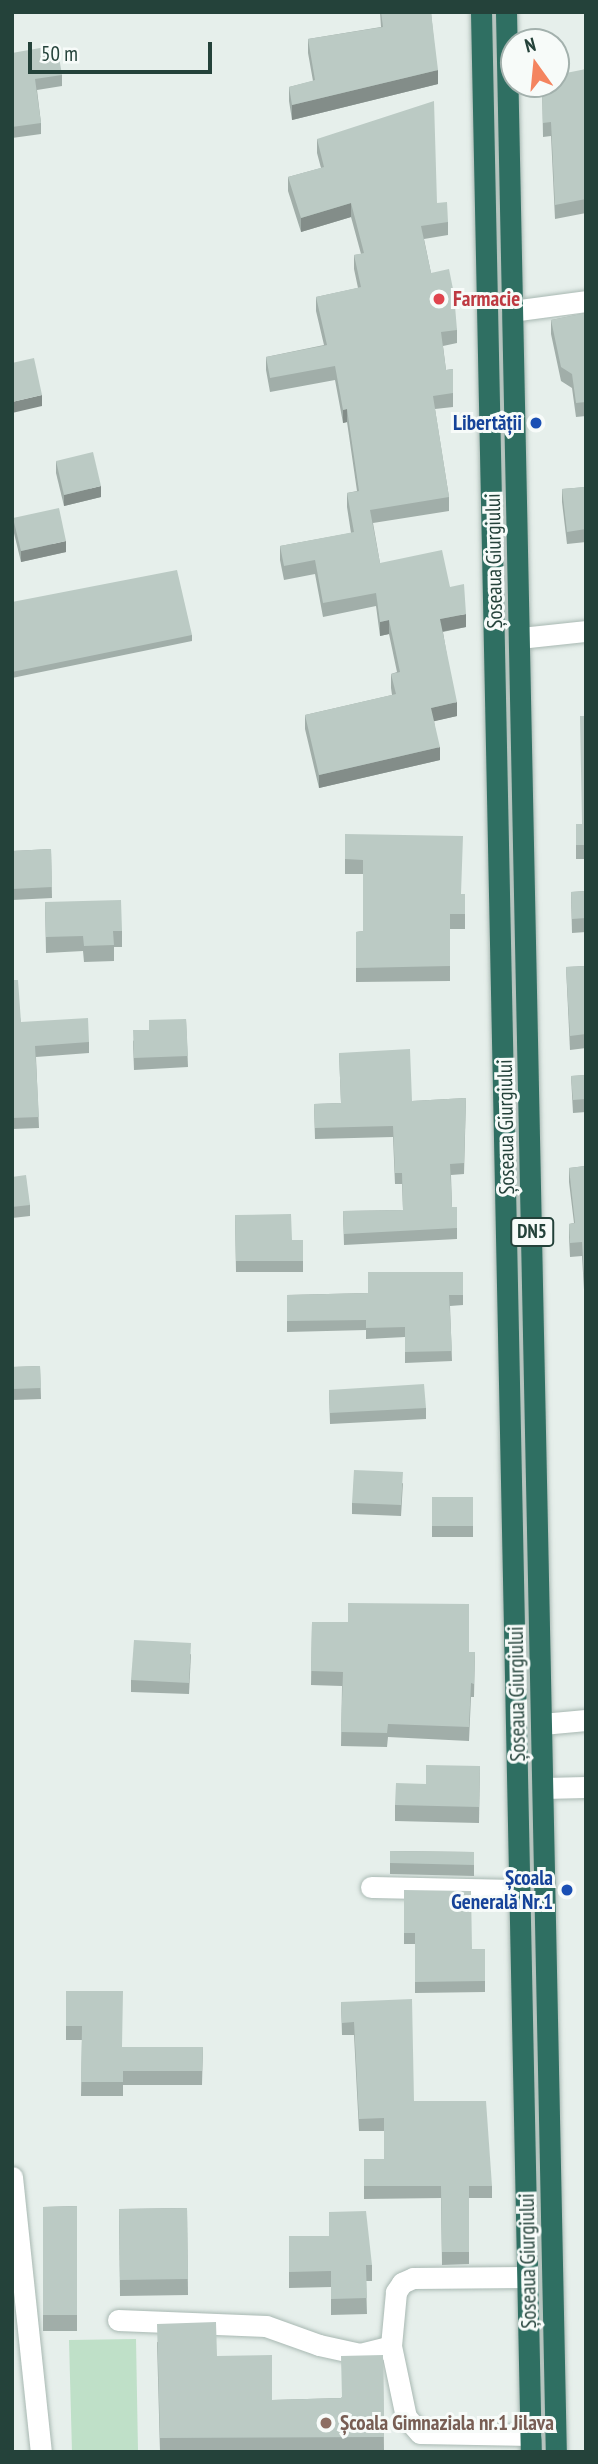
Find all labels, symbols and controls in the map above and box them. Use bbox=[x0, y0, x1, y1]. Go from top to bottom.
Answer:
scale bar bbox=[32, 28, 215, 72]
north arrow bbox=[500, 28, 570, 98]
text: N bbox=[522, 32, 538, 58]
text: 50 m bbox=[41, 40, 78, 67]
place label: Farmacie bbox=[453, 286, 520, 312]
marker: Farmacie bbox=[431, 291, 447, 307]
place label: Libertății bbox=[453, 410, 522, 436]
marker: Libertății bbox=[528, 415, 544, 431]
street label: Șoseaua Giurgiului bbox=[480, 493, 508, 629]
street label: Șoseaua Giurgiului bbox=[492, 1059, 520, 1195]
road number: DN5 bbox=[509, 1216, 555, 1248]
street label: Șoseaua Giurgiului bbox=[503, 1626, 531, 1762]
place label: Școala Generală Nr.1 bbox=[451, 1865, 553, 1915]
marker: Școala Generală Nr.1 bbox=[559, 1882, 575, 1898]
street label: Șoseaua Giurgiului bbox=[514, 2193, 542, 2329]
place label: Școala Gimnaziala nr.1 Jilava bbox=[340, 2410, 554, 2436]
marker: Școala Gimnaziala nr.1 Jilava bbox=[318, 2415, 334, 2431]

